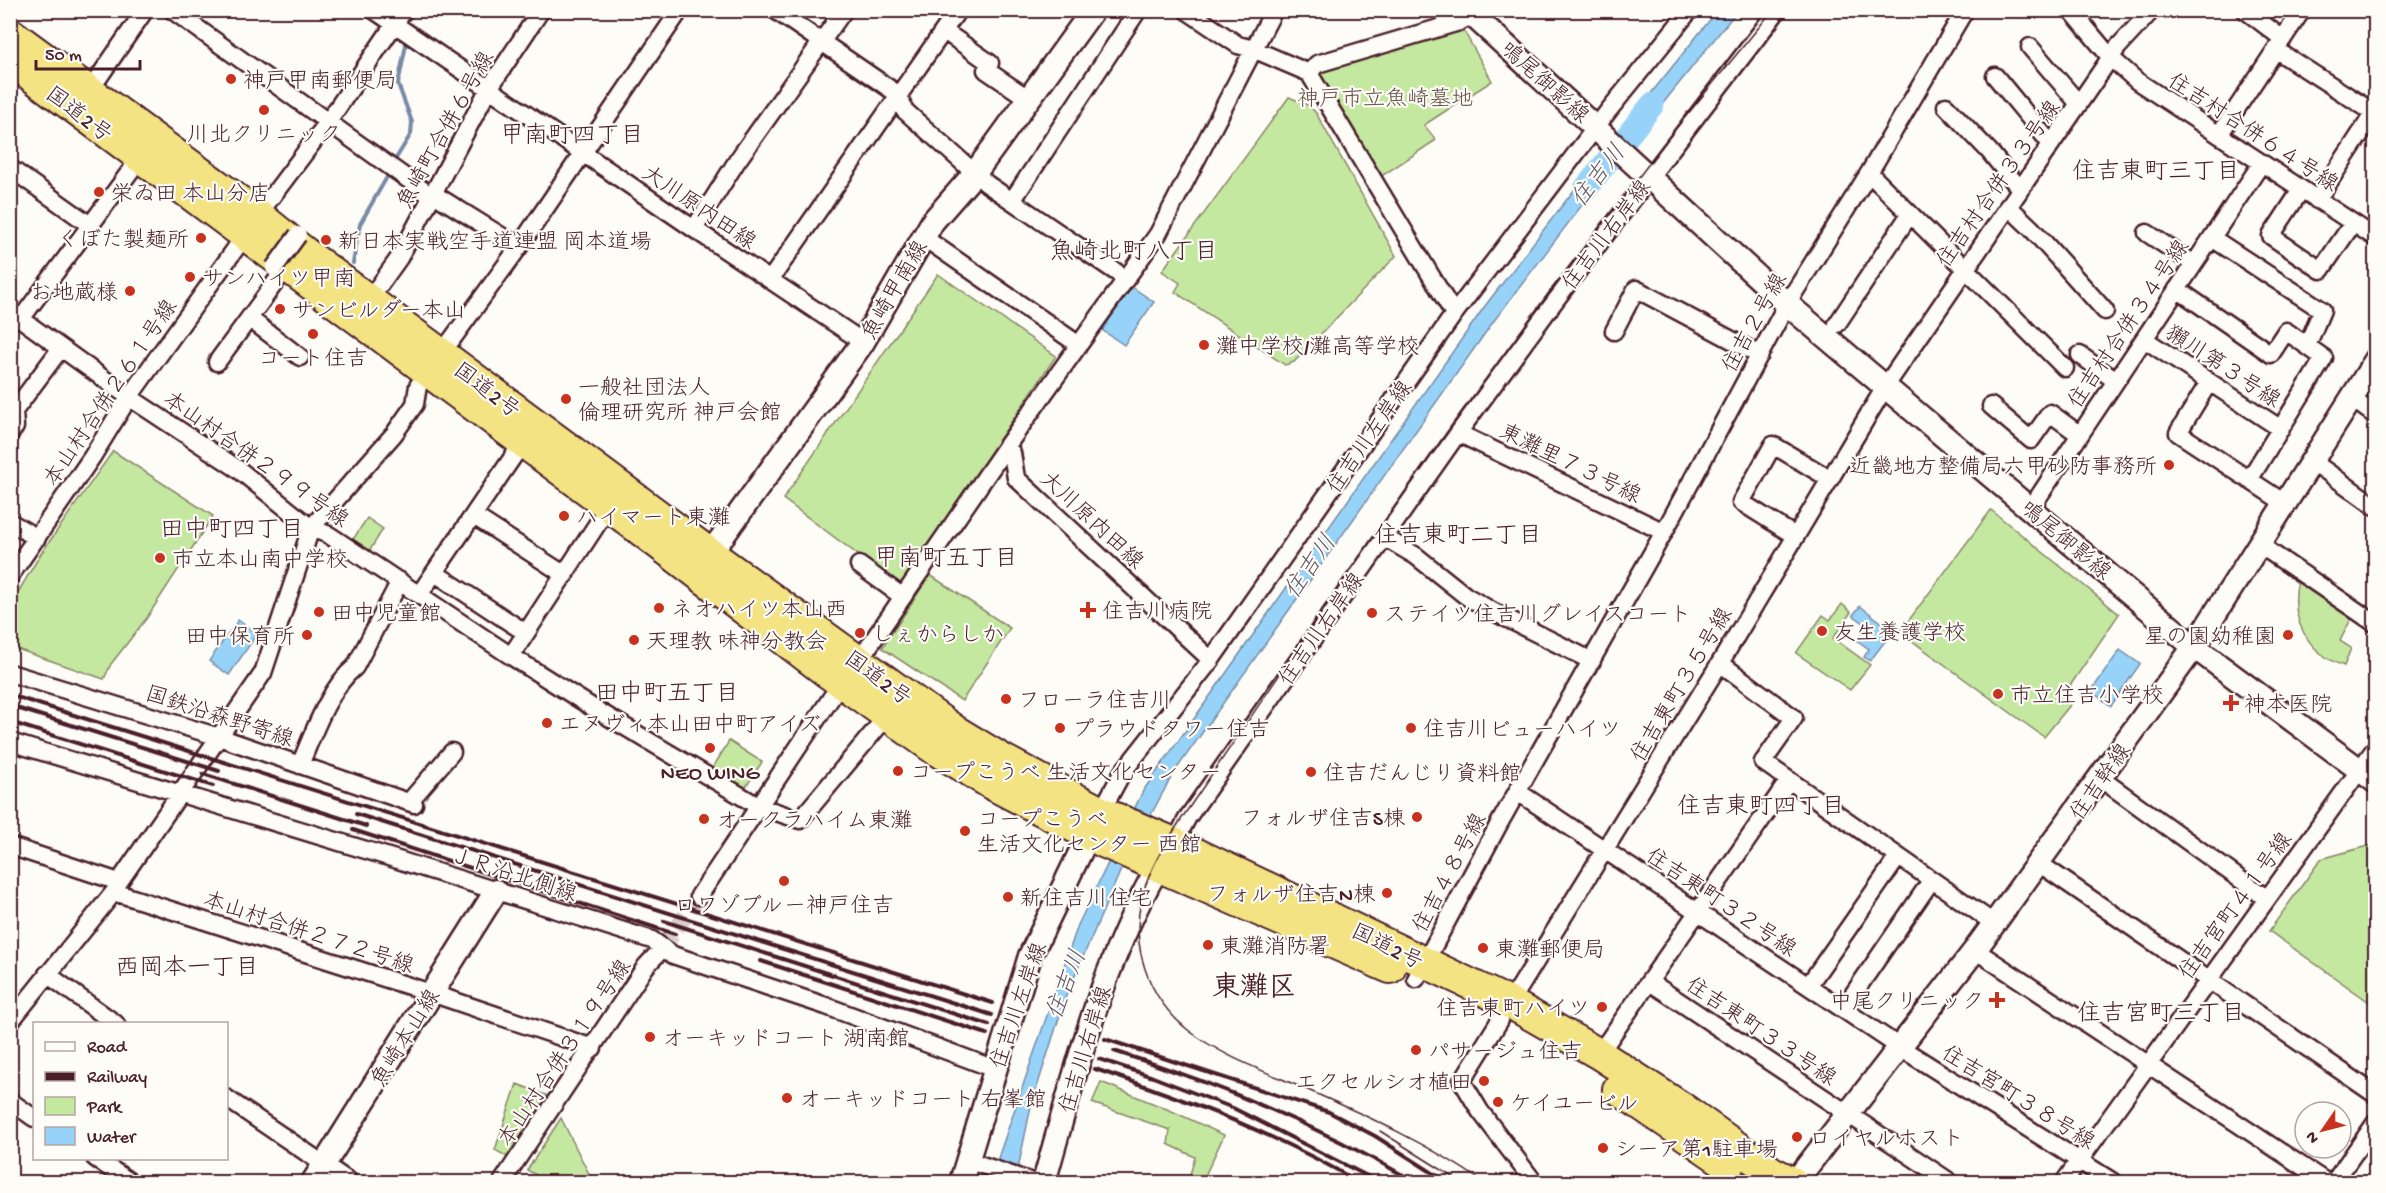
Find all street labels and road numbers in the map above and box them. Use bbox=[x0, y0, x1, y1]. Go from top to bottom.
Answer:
street label: 鳴尾御影線 bbox=[1494, 37, 1594, 130]
street label: 魚崎町合併６号線 bbox=[393, 47, 502, 214]
street label: 住吉村合併６４号線 bbox=[2162, 69, 2342, 199]
street label: 国道2号 bbox=[39, 82, 117, 150]
street label: 住吉村合併３３号線 bbox=[1932, 96, 2068, 274]
street label: 大川原内田線 bbox=[636, 161, 760, 257]
street label: 住吉川右岸線 bbox=[1557, 175, 1658, 297]
street label: 住吉村合併３４号線 bbox=[2063, 235, 2196, 415]
street label: 魚崎甲南線 bbox=[857, 236, 935, 345]
street label: 住吉２号線 bbox=[1718, 269, 1795, 378]
street label: 本山村合併２６１号線 bbox=[39, 295, 185, 493]
street label: 獺川第３号線 bbox=[2159, 321, 2285, 415]
street label: 国道2号 bbox=[447, 358, 525, 426]
street label: 住吉川左岸線 bbox=[1322, 376, 1420, 500]
street label: 本山村合併２９９号線 bbox=[157, 387, 353, 535]
street label: 東灘里７３号線 bbox=[1494, 419, 1645, 511]
street label: 大川原内田線 bbox=[1033, 467, 1148, 576]
street label: 鳴尾御影線 bbox=[2014, 496, 2116, 587]
street label: 住吉川右岸線 bbox=[1274, 568, 1372, 692]
street label: 住吉東町３５号線 bbox=[1626, 603, 1740, 768]
street label: 国道2号 bbox=[838, 646, 916, 713]
street label: 国鉄沿森野寄線 bbox=[142, 682, 296, 755]
street label: 住吉幹線 bbox=[2066, 739, 2138, 827]
street label: 住吉４８号線 bbox=[1408, 809, 1494, 938]
street label: 住吉宮町４１号線 bbox=[2174, 828, 2299, 986]
street label: ＪＲ沿北側線 bbox=[446, 843, 580, 910]
street label: 住吉東町３２号線 bbox=[1640, 843, 1801, 964]
street label: 本山村合併２７２号線 bbox=[199, 887, 417, 981]
street label: 国道2号 bbox=[1346, 919, 1427, 977]
street label: 住吉川左岸線 bbox=[986, 939, 1055, 1073]
street label: 本山村合併３１９号線 bbox=[493, 955, 639, 1153]
street label: 住吉東町３３号線 bbox=[1680, 972, 1841, 1093]
street label: 住吉川右岸線 bbox=[1055, 983, 1120, 1117]
street label: 魚崎本山線 bbox=[366, 985, 448, 1093]
street label: 住吉宮町３８号線 bbox=[1935, 1041, 2099, 1157]

